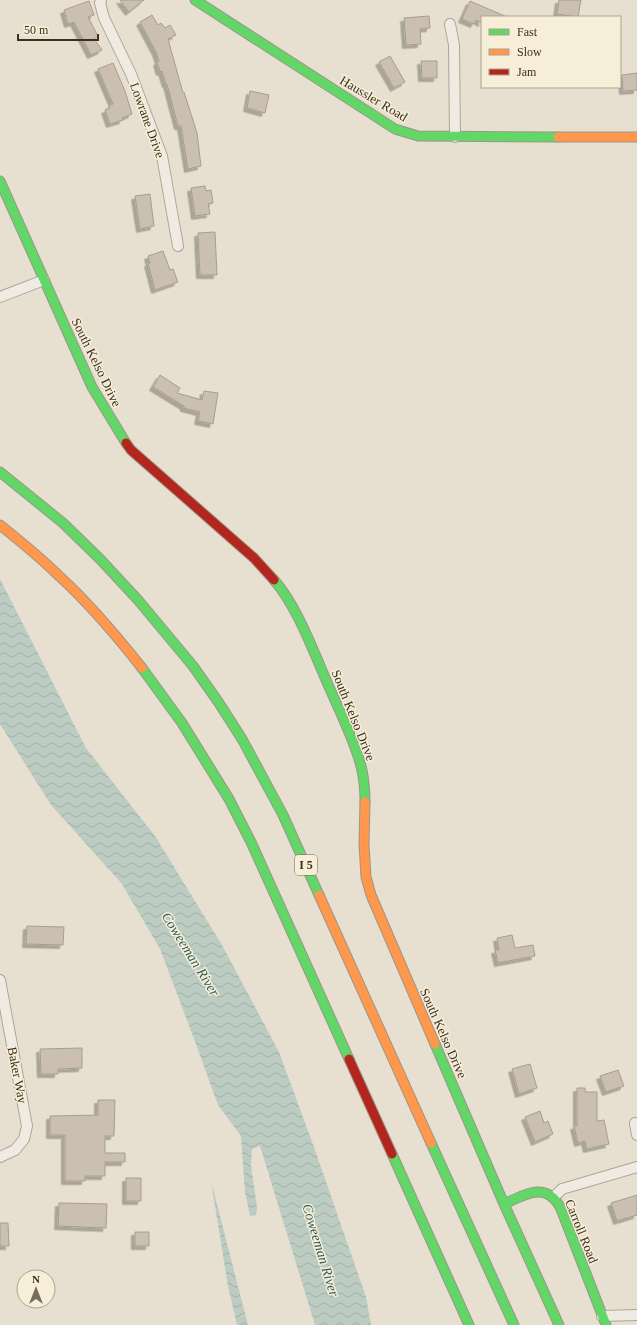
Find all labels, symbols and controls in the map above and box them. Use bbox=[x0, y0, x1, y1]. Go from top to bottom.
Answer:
scale bar bbox=[18, 16, 98, 42]
legend bbox=[481, 16, 621, 88]
text: 50 m bbox=[24, 23, 49, 37]
text: Fast bbox=[517, 25, 538, 39]
text: Slow bbox=[517, 45, 542, 59]
text: Jam bbox=[517, 65, 537, 79]
street label: Haussler Road bbox=[337, 72, 411, 125]
street label: Lowrane Drive bbox=[127, 80, 168, 160]
street label: South Kelso Drive bbox=[69, 315, 125, 409]
street label: South Kelso Drive bbox=[328, 668, 379, 763]
road number: I 5 bbox=[295, 855, 317, 875]
water label: Coweeman River bbox=[159, 910, 223, 999]
street label: South Kelso Drive bbox=[417, 986, 470, 1081]
street label: Baker Way bbox=[5, 1045, 30, 1105]
street label: Carroll Road bbox=[562, 1197, 601, 1266]
water label: Coweeman River bbox=[299, 1202, 342, 1299]
north arrow bbox=[16, 1269, 56, 1309]
text: N bbox=[32, 1273, 40, 1285]

